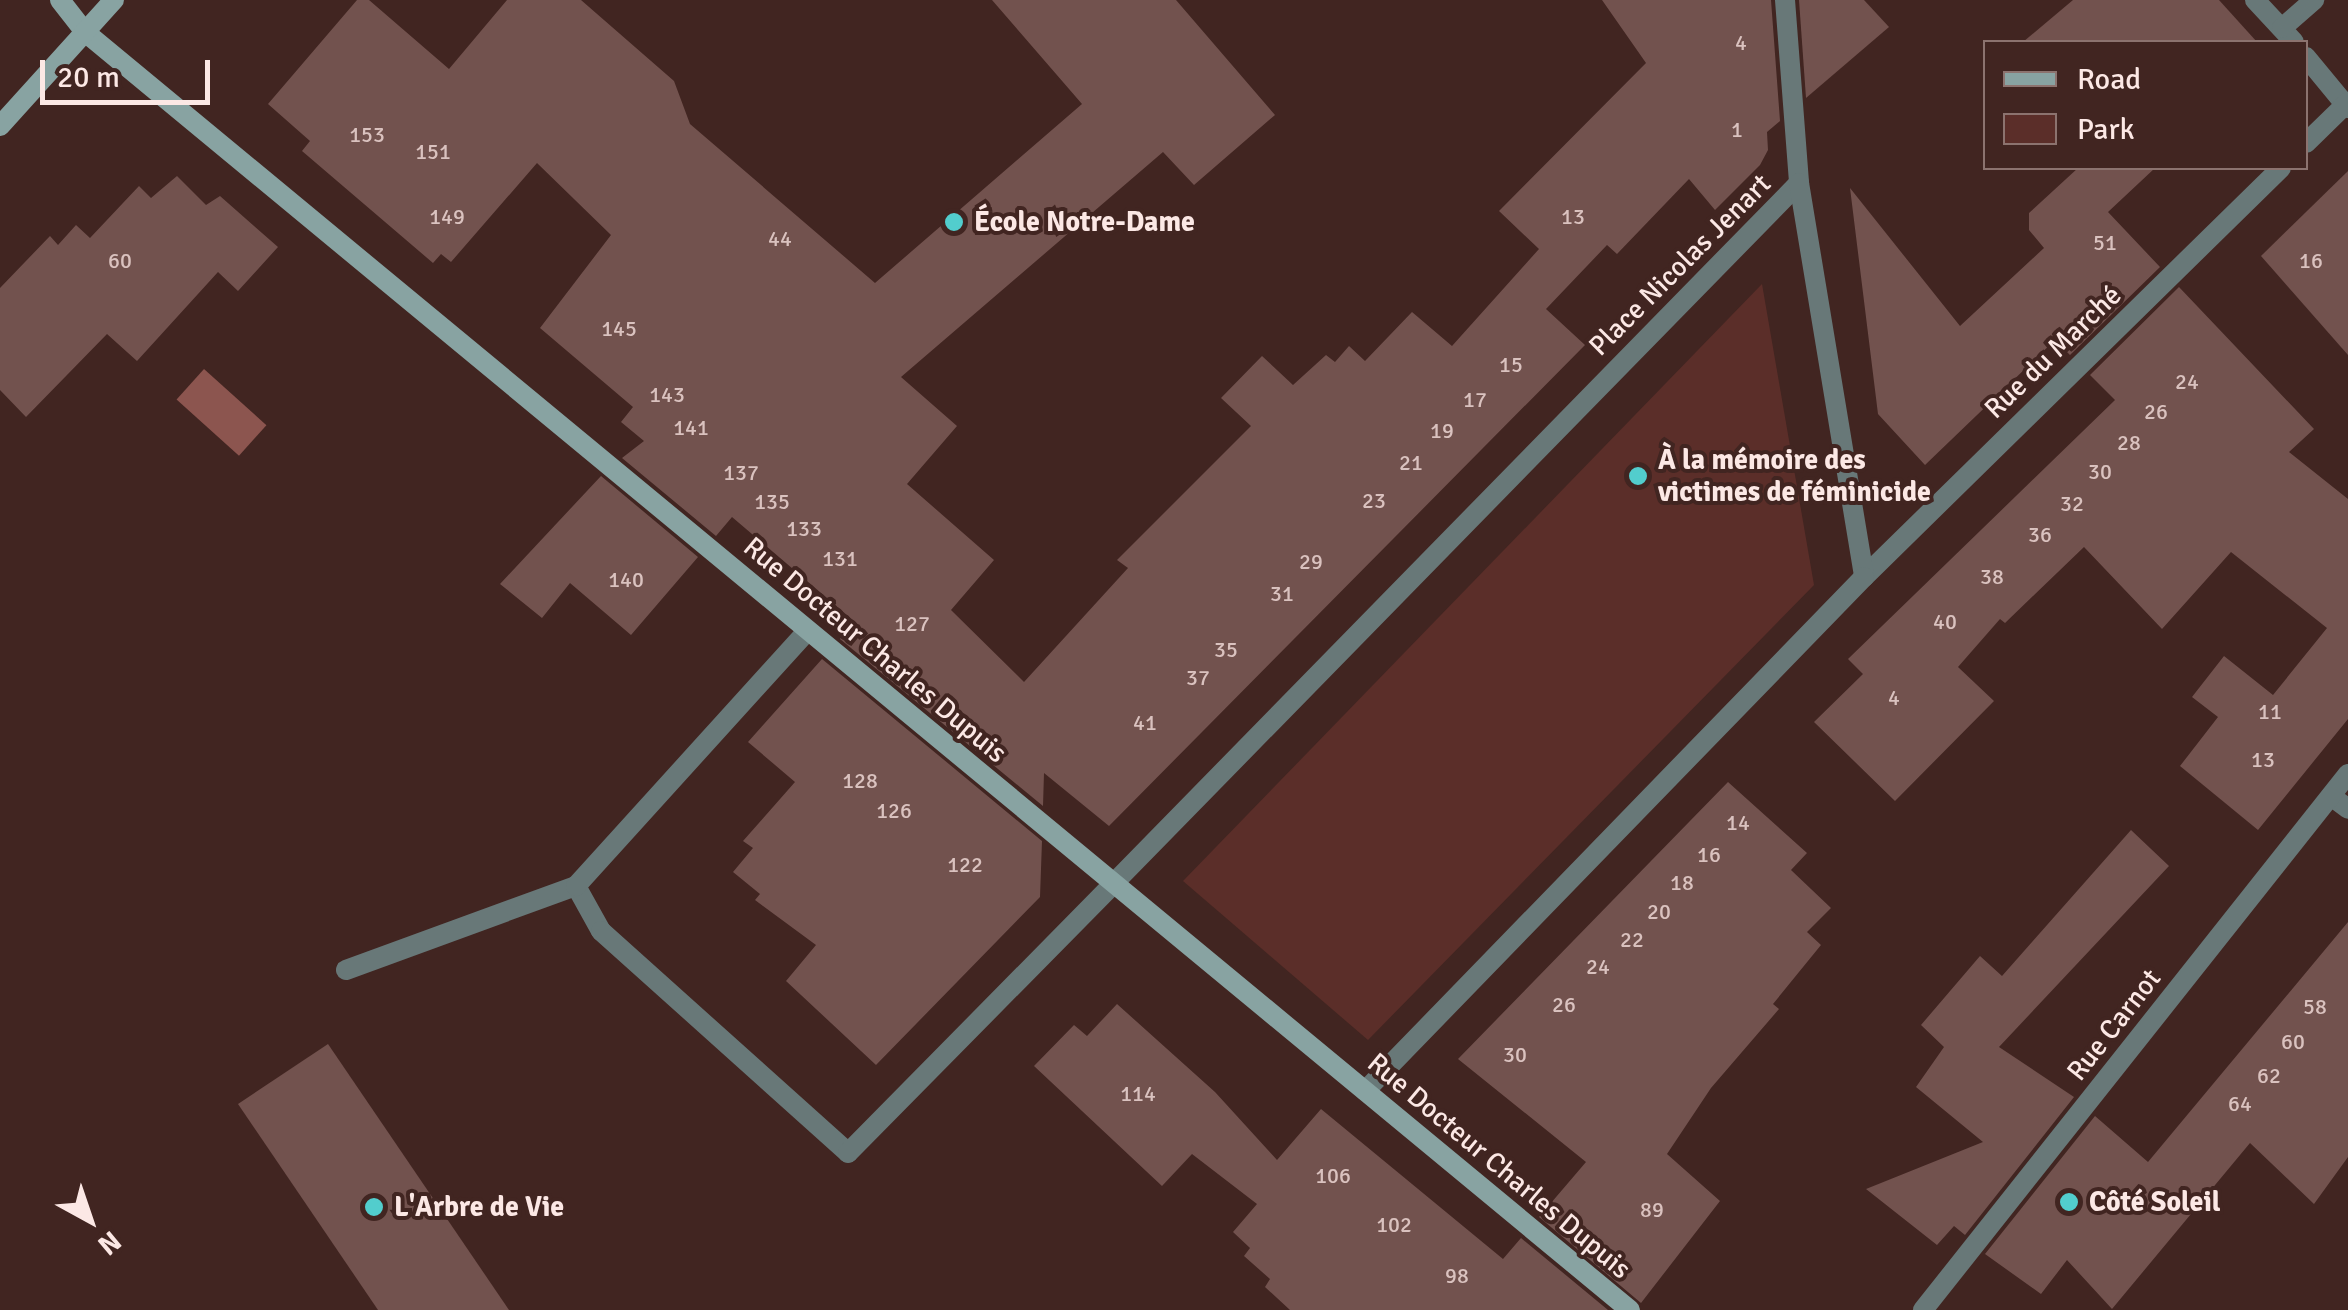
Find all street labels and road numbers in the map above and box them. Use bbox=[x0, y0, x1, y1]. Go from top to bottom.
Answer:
street label: Place Nicolas Jenart bbox=[1582, 167, 1778, 363]
street label: Rue du Marché bbox=[1978, 278, 2128, 426]
street label: Rue Docteur Charles Dupuis bbox=[737, 530, 1013, 770]
street label: Rue Carnot bbox=[2060, 963, 2168, 1087]
street label: Rue Docteur Charles Dupuis bbox=[1361, 1046, 1637, 1286]

